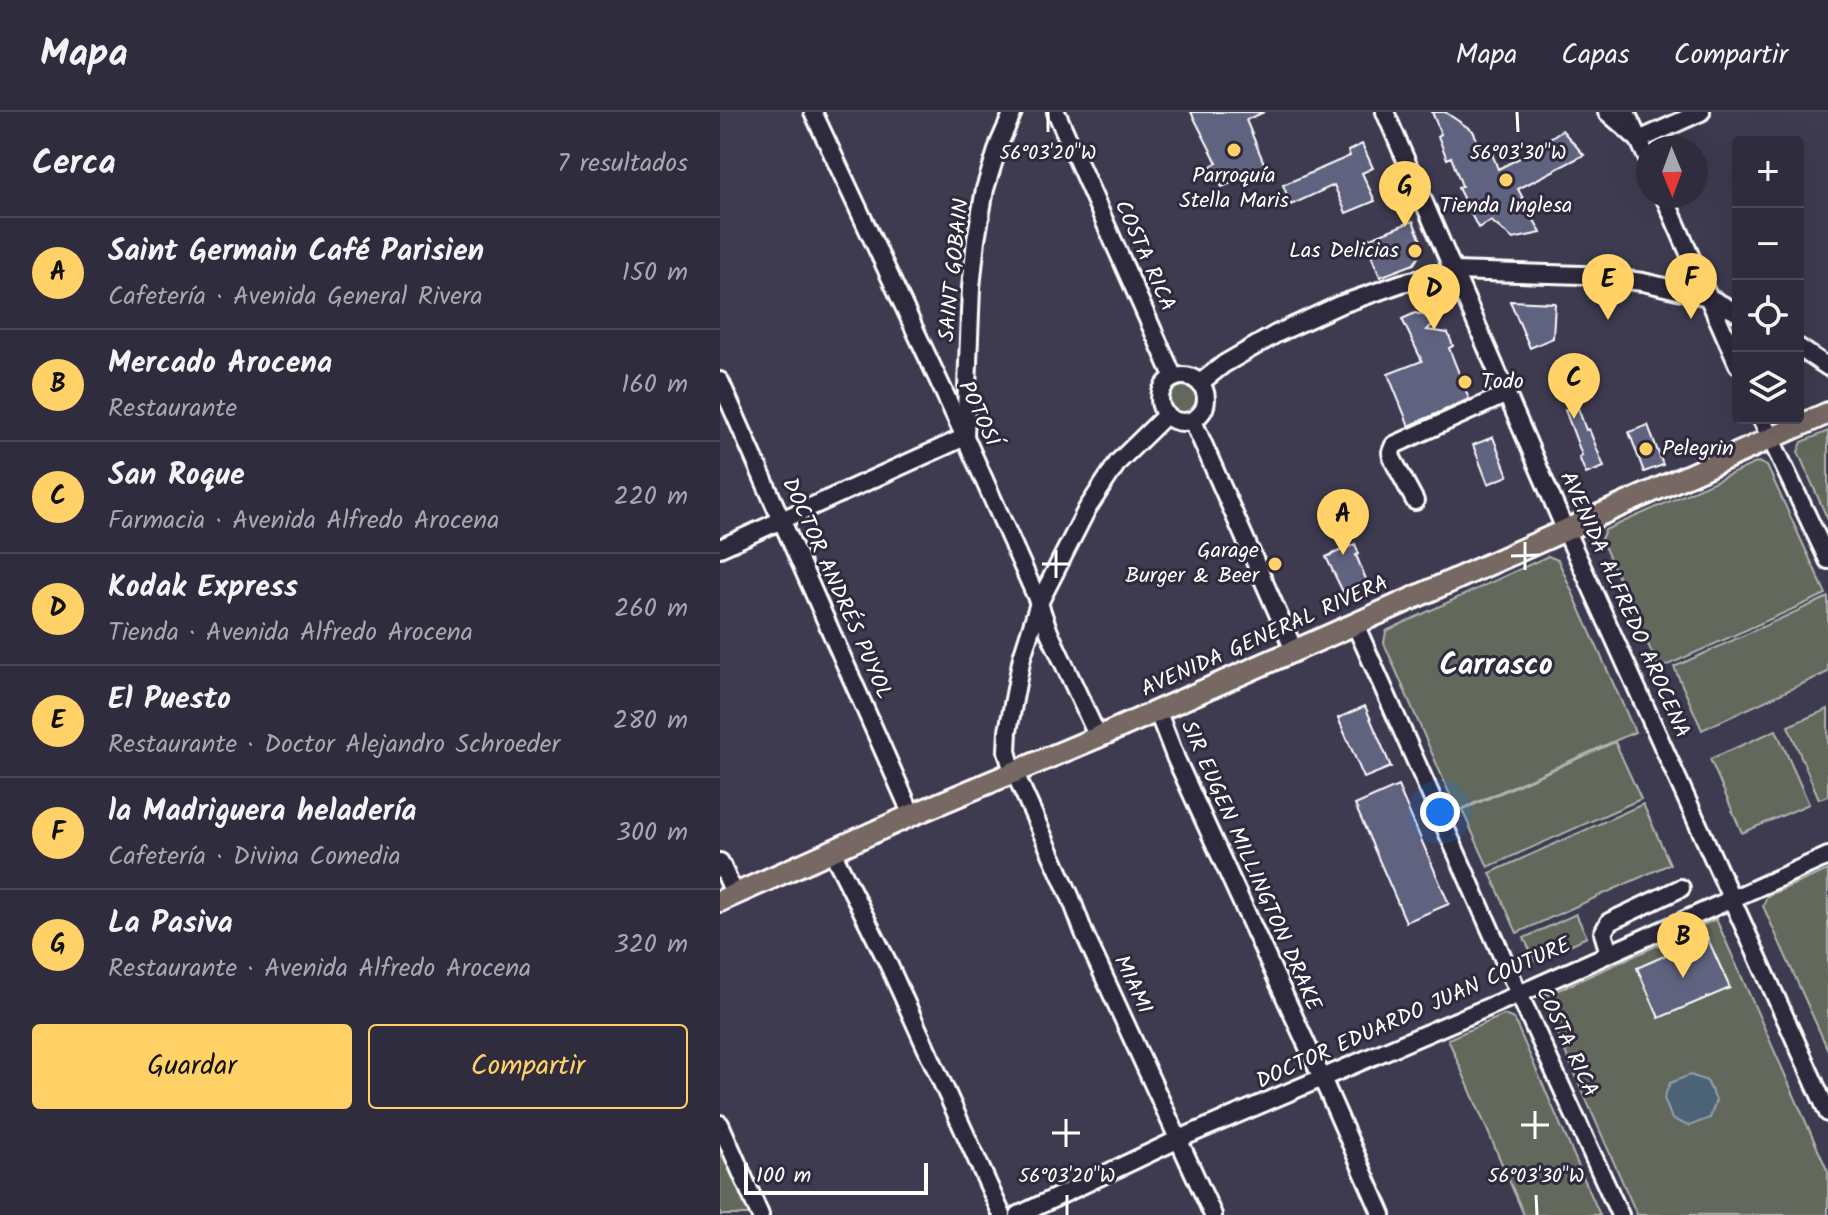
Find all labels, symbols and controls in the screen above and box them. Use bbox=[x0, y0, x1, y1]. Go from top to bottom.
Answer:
text: Mapa bbox=[40, 25, 128, 85]
text: Mapa bbox=[1456, 33, 1517, 78]
text: Capas bbox=[1561, 33, 1630, 78]
text: Compartir bbox=[1674, 33, 1788, 78]
north arrow bbox=[1636, 136, 1708, 208]
map controls bbox=[1732, 136, 1804, 424]
button: + bbox=[1732, 136, 1804, 208]
text: Cerca bbox=[32, 137, 116, 191]
text: 56°03'20"W bbox=[1000, 138, 1096, 170]
text: 56°03'30"W bbox=[1470, 138, 1566, 170]
marker: Parroquía Stella Maris bbox=[1225, 141, 1243, 159]
text: 7 resultados bbox=[557, 143, 688, 185]
place label: Parroquía Stella Maris bbox=[1179, 159, 1289, 219]
pin: G bbox=[1379, 161, 1431, 227]
marker: Tienda Inglesa bbox=[1497, 171, 1515, 189]
place label: Tienda Inglesa bbox=[1440, 189, 1572, 224]
street label: COSTA RICA bbox=[1104, 195, 1184, 317]
street label: SAINT GOBAIN bbox=[930, 197, 980, 343]
button: − bbox=[1732, 208, 1804, 280]
text: Saint Germain Café Parisien bbox=[108, 228, 484, 276]
place label: Las Delicias bbox=[1289, 234, 1400, 269]
marker: Las Delicias bbox=[1406, 242, 1424, 260]
text: A bbox=[50, 252, 66, 294]
text: 150 m bbox=[622, 252, 688, 294]
pin: F bbox=[1665, 253, 1717, 319]
pin: E bbox=[1582, 254, 1634, 320]
pin: D bbox=[1408, 264, 1460, 330]
text: Cafetería · Avenida General Rivera bbox=[108, 276, 483, 318]
button: locate bbox=[1732, 280, 1804, 352]
text: Mercado Arocena bbox=[108, 340, 332, 388]
button: layers bbox=[1732, 352, 1804, 424]
pin: C bbox=[1548, 353, 1600, 419]
text: B bbox=[50, 364, 66, 406]
text: 160 m bbox=[621, 364, 688, 406]
place label: Todo bbox=[1481, 365, 1524, 400]
marker: Todo bbox=[1456, 373, 1474, 391]
street label: POTOSÍ bbox=[948, 375, 1010, 456]
text: Restaurante bbox=[108, 388, 237, 430]
place label: Pelegrin bbox=[1662, 432, 1734, 467]
marker: Pelegrin bbox=[1637, 440, 1655, 458]
text: San Roque bbox=[108, 452, 245, 500]
street label: AVENIDA ALFREDO AROCENA bbox=[1549, 466, 1699, 744]
street label: DOCTOR ANDRÉS PUYOL bbox=[771, 472, 901, 706]
text: C bbox=[50, 476, 66, 518]
text: 220 m bbox=[614, 476, 688, 518]
pin: A bbox=[1317, 489, 1369, 555]
text: Farmacia · Avenida Alfredo Arocena bbox=[108, 500, 499, 542]
place label: Garage Burger & Beer bbox=[1125, 534, 1261, 594]
marker: Garage Burger & Beer bbox=[1266, 555, 1284, 573]
text: Kodak Express bbox=[108, 564, 298, 612]
street label: AVENIDA GENERAL RIVERA bbox=[1136, 567, 1394, 707]
text: D bbox=[49, 588, 67, 630]
text: 260 m bbox=[614, 588, 688, 630]
text: Tienda · Avenida Alfredo Arocena bbox=[108, 612, 473, 654]
district label: Carrasco bbox=[1439, 642, 1553, 690]
text: El Puesto bbox=[108, 676, 231, 724]
text: E bbox=[51, 700, 65, 742]
text: 280 m bbox=[613, 700, 688, 742]
street label: SIR EUGEN MILLINGTON DRAKE bbox=[1170, 715, 1330, 1018]
text: Restaurante · Doctor Alejandro Schroeder bbox=[108, 724, 560, 766]
text: la Madriguera heladería bbox=[108, 788, 417, 836]
your location bbox=[1420, 792, 1460, 832]
text: F bbox=[51, 812, 65, 854]
text: 300 m bbox=[616, 812, 688, 854]
text: Cafetería · Divina Comedia bbox=[108, 836, 401, 878]
text: La Pasiva bbox=[108, 900, 233, 948]
pin: B bbox=[1657, 912, 1709, 978]
text: G bbox=[50, 924, 66, 966]
text: 320 m bbox=[614, 924, 688, 966]
street label: DOCTOR EDUARDO JUAN COUTURE bbox=[1251, 928, 1578, 1099]
text: Restaurante · Avenida Alfredo Arocena bbox=[108, 948, 531, 990]
street label: MIAMI bbox=[1103, 950, 1161, 1020]
street label: COSTA RICA bbox=[1525, 981, 1607, 1103]
button: Guardar bbox=[32, 1024, 352, 1109]
button: Compartir bbox=[368, 1024, 688, 1109]
scale bar bbox=[744, 1159, 928, 1195]
text: 100 m bbox=[756, 1159, 811, 1194]
text: 56°03'20"W bbox=[1019, 1161, 1115, 1193]
text: 56°03'30"W bbox=[1488, 1161, 1584, 1193]

